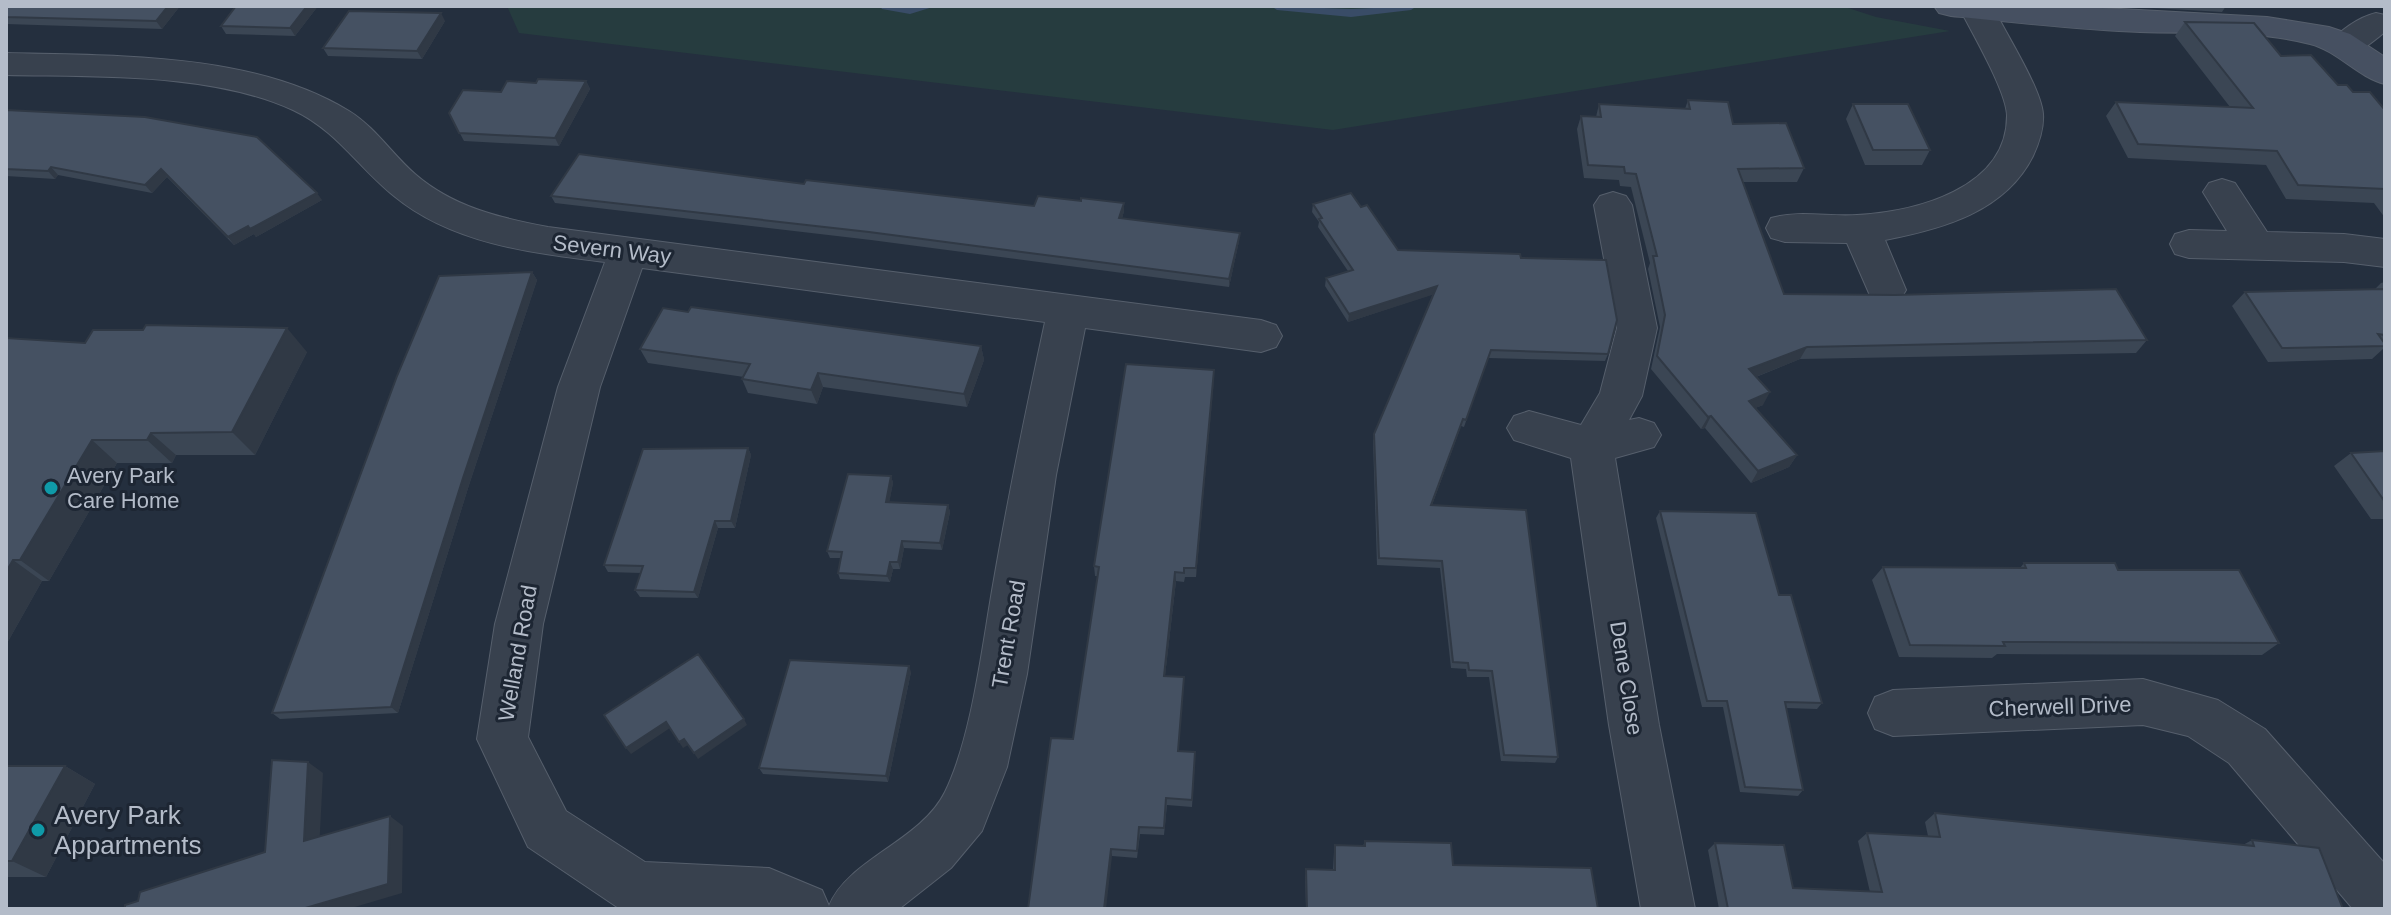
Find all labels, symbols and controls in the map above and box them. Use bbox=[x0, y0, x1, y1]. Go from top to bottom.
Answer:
street label: Severn Way bbox=[551, 230, 673, 269]
place label: Avery Park Care Home bbox=[67, 463, 179, 513]
marker: Avery Park Care Home bbox=[42, 479, 60, 497]
street label: Trent Road bbox=[987, 578, 1030, 690]
street label: Welland Road bbox=[493, 583, 542, 723]
street label: Dene Close bbox=[1605, 619, 1648, 737]
street label: Cherwell Drive bbox=[1988, 692, 2132, 721]
place label: Avery Park Appartments bbox=[54, 800, 201, 860]
marker: Avery Park Appartments bbox=[29, 821, 47, 839]

